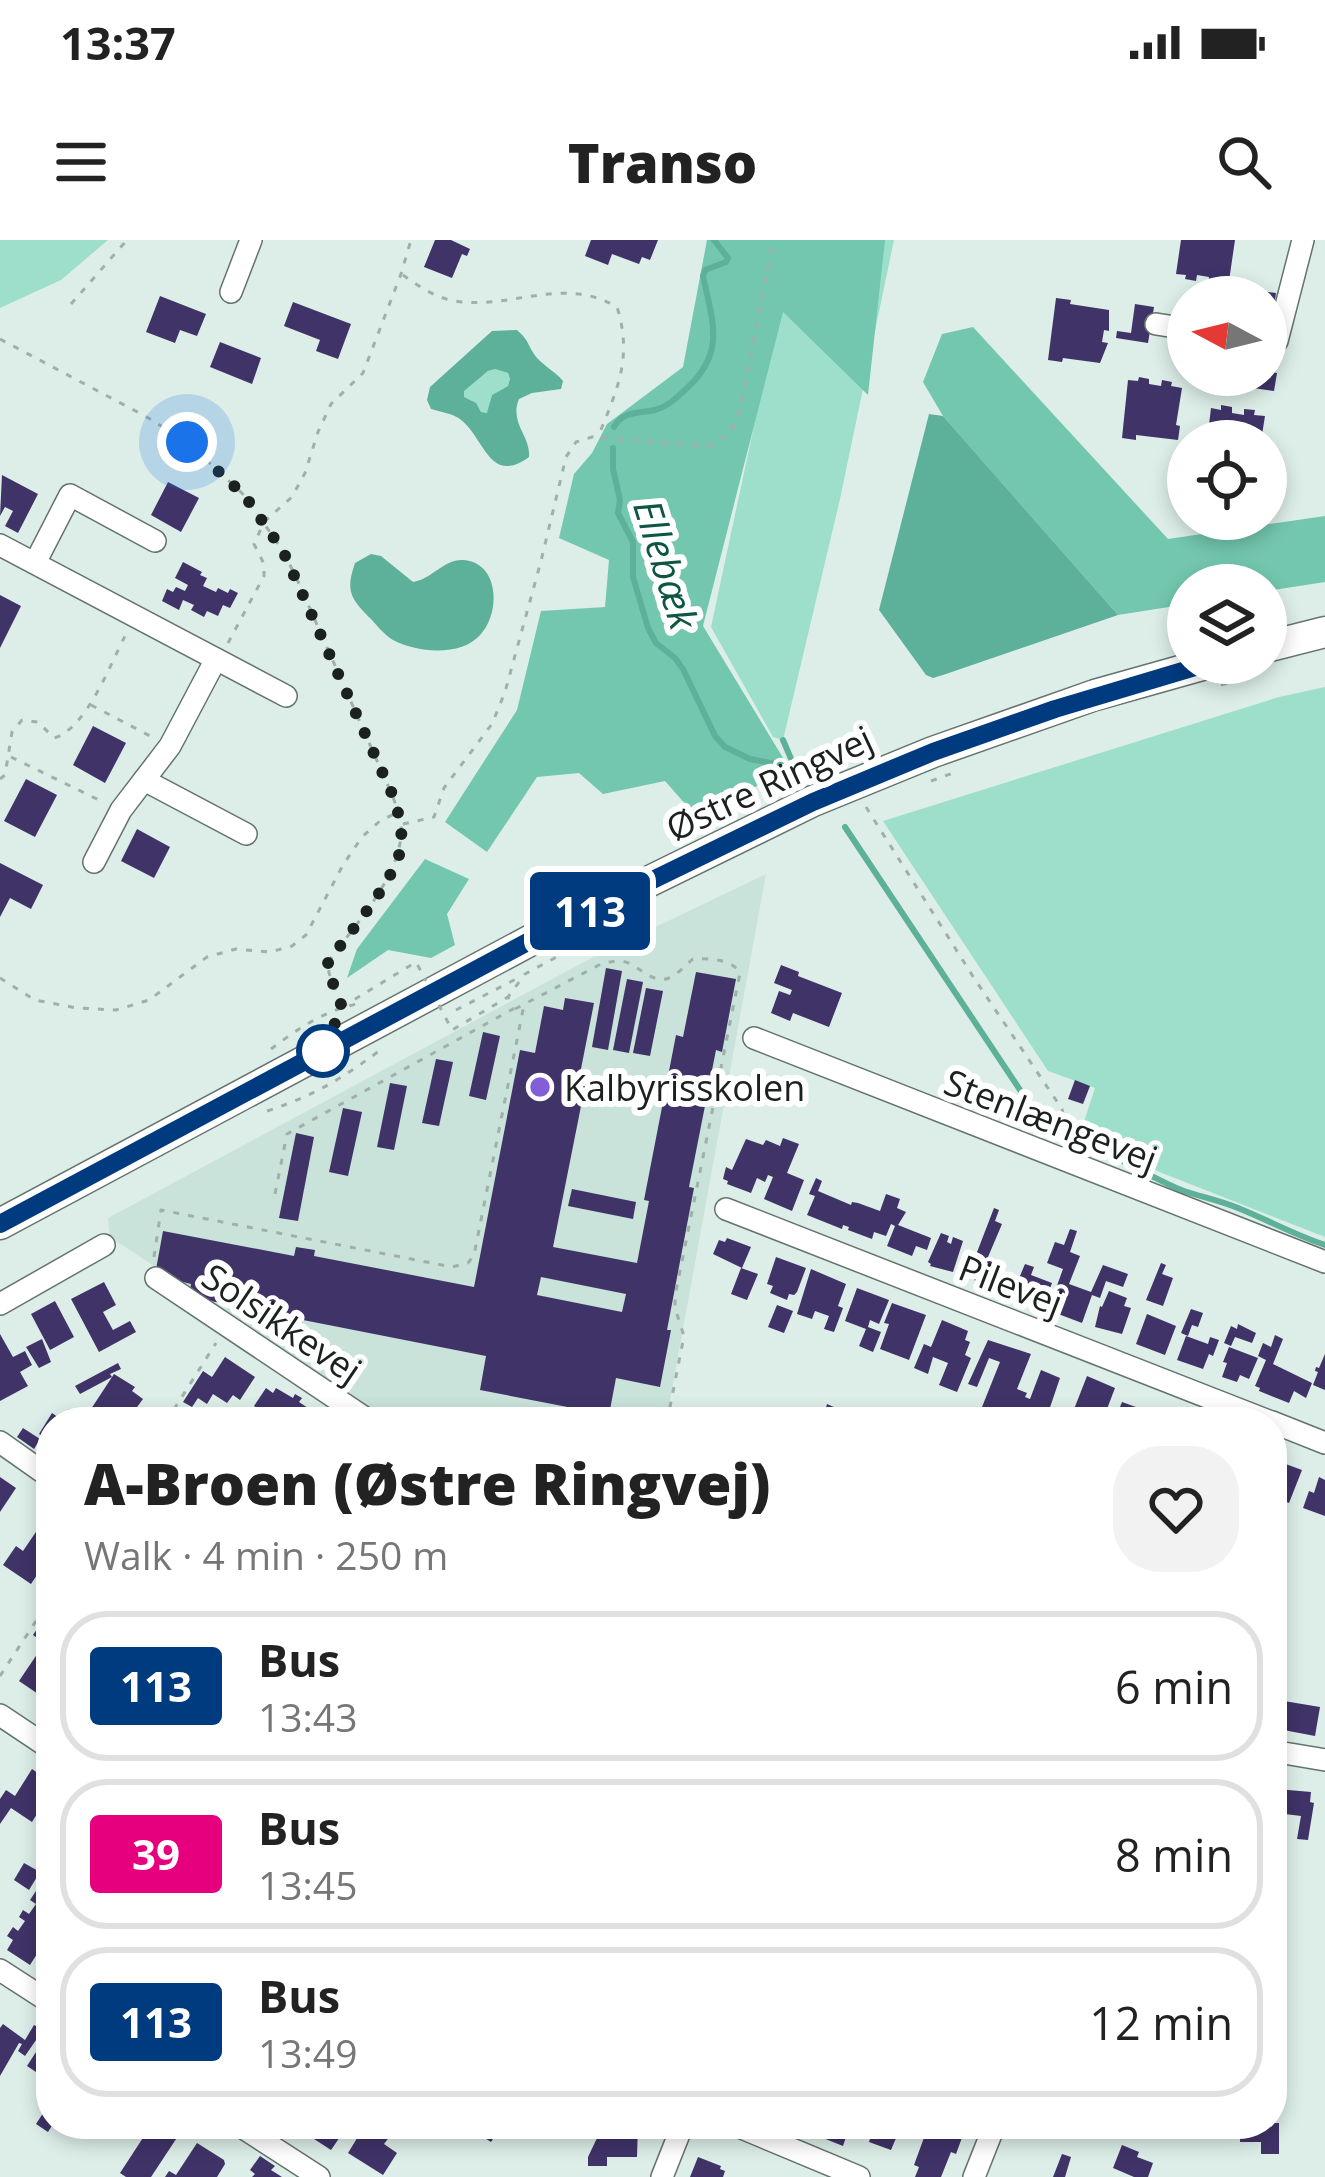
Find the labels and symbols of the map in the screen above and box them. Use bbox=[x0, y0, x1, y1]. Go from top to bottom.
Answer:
north arrow bbox=[1167, 276, 1287, 396]
your location bbox=[157, 412, 217, 472]
water label: Ellebæk bbox=[622, 493, 712, 637]
street label: Østre Ringvej bbox=[658, 714, 880, 852]
line badge: 113 bbox=[521, 872, 659, 950]
unlabelled marker bbox=[298, 1026, 348, 1076]
street label: Stenlængevej bbox=[938, 1057, 1164, 1183]
place label: Kalbyrisskolen bbox=[564, 1063, 805, 1112]
marker: Kalbyrisskolen bbox=[527, 1074, 553, 1100]
street label: Pilevej bbox=[952, 1243, 1070, 1327]
street label: Solsikkevej bbox=[193, 1252, 371, 1394]

